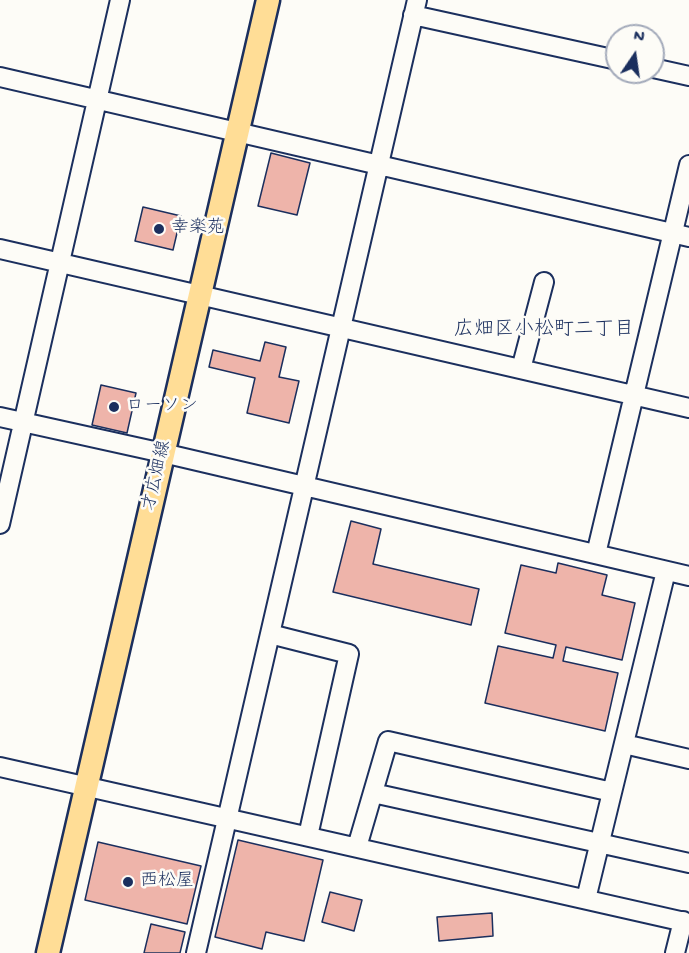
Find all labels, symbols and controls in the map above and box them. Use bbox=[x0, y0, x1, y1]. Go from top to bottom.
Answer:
north arrow bbox=[605, 24, 665, 84]
text: N bbox=[631, 27, 646, 48]
place label: 幸楽苑 bbox=[171, 218, 225, 240]
marker: 幸楽苑 bbox=[152, 222, 166, 236]
district label: 広畑区小松町二丁目 bbox=[454, 319, 634, 343]
place label: ローソン bbox=[126, 396, 198, 418]
marker: ローソン bbox=[107, 400, 121, 414]
street label: 才広畑線 bbox=[139, 438, 177, 514]
place label: 西松屋 bbox=[140, 871, 194, 893]
marker: 西松屋 bbox=[121, 875, 135, 889]

